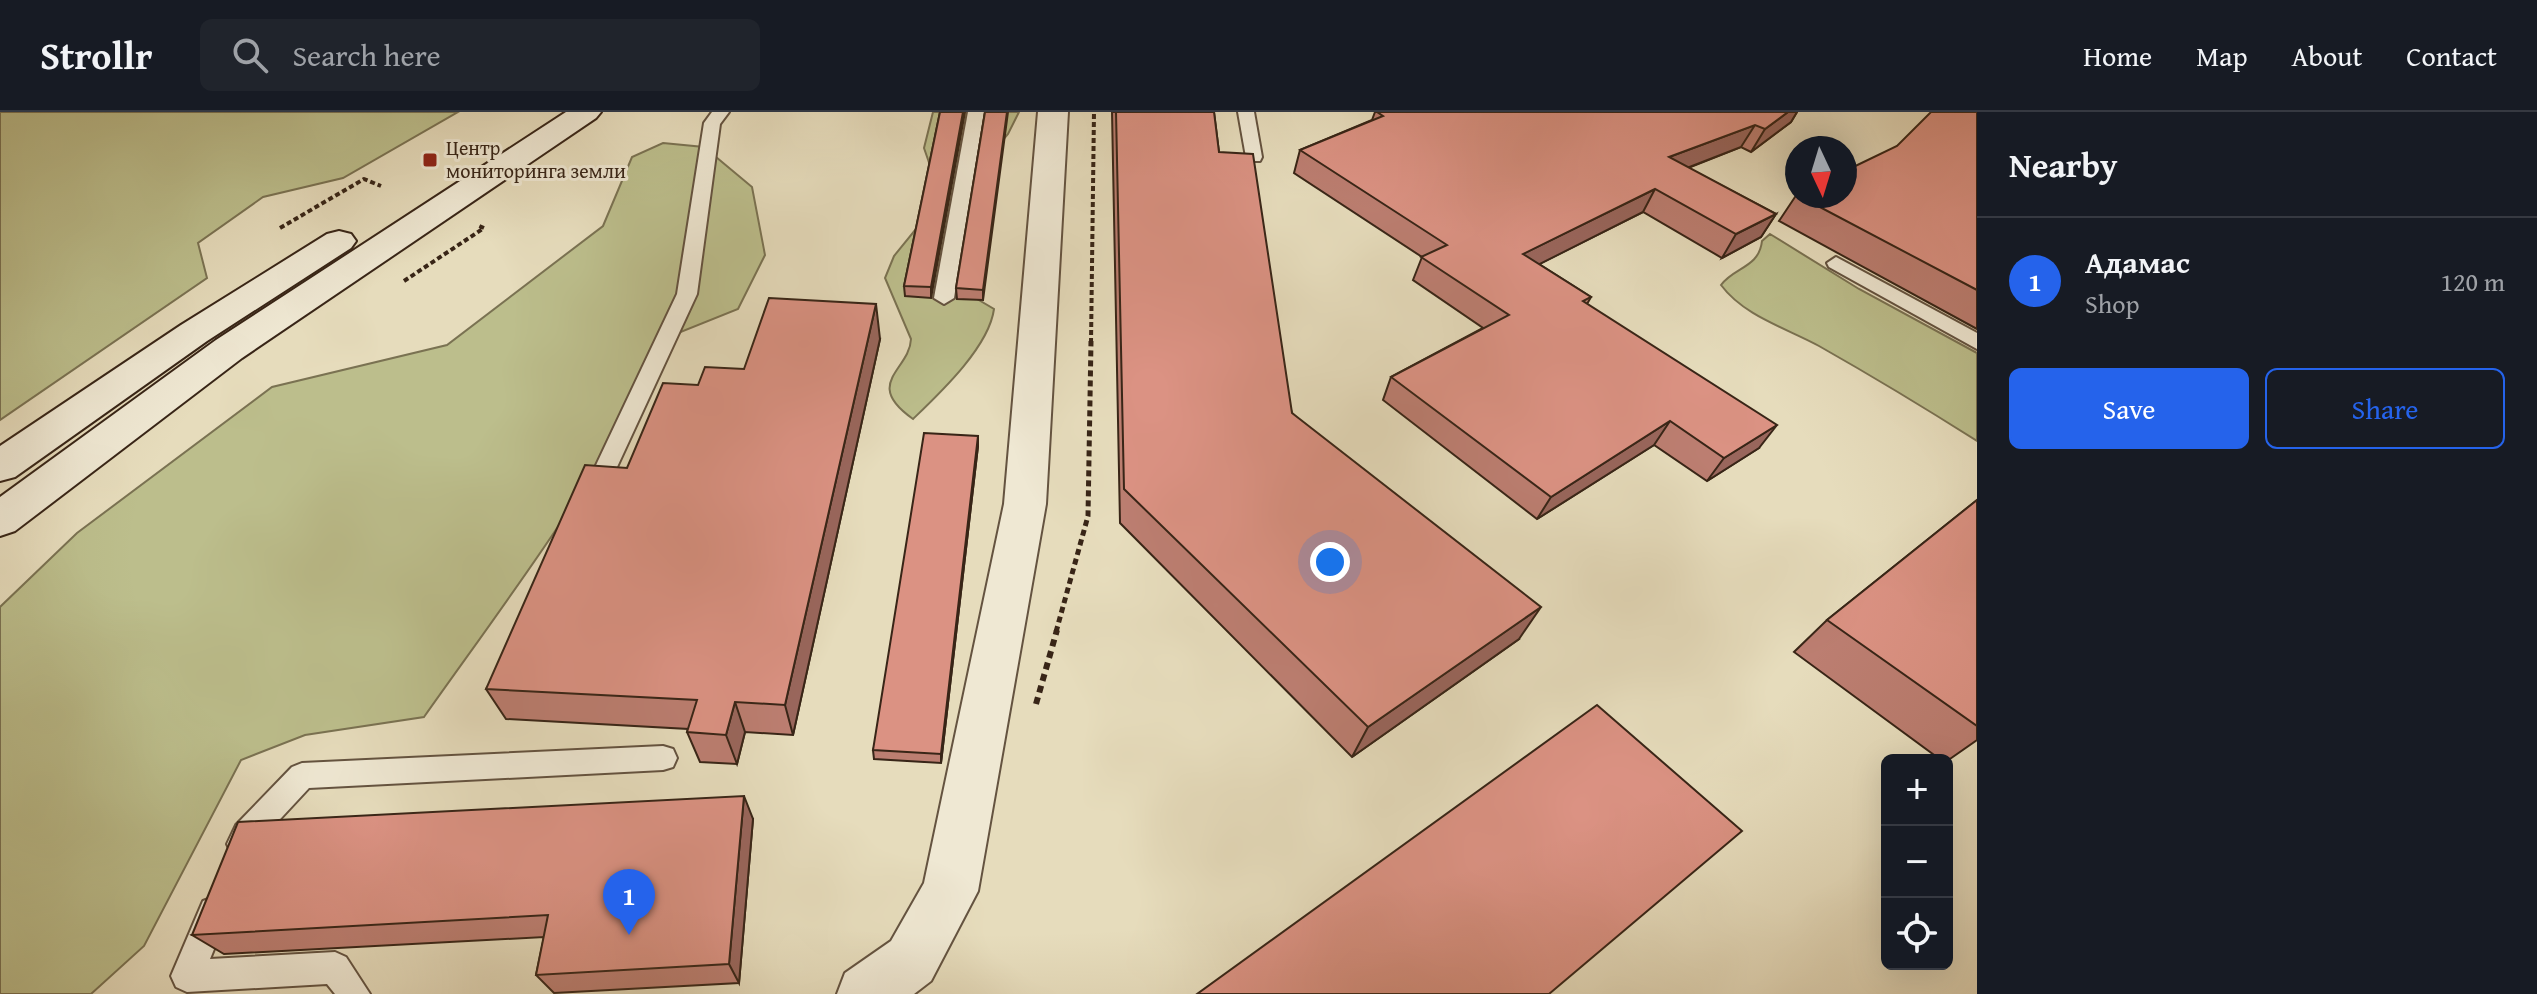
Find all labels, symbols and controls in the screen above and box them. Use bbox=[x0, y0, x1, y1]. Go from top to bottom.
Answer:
search box bbox=[200, 19, 760, 91]
text: Strollr bbox=[40, 27, 152, 83]
icon: search bbox=[228, 33, 272, 77]
text: Search here bbox=[292, 33, 441, 77]
text: Home bbox=[2083, 35, 2152, 76]
text: Map bbox=[2196, 35, 2248, 76]
text: About bbox=[2292, 35, 2362, 76]
text: Contact bbox=[2406, 35, 2497, 76]
place label: Центр мониторинга земли bbox=[446, 133, 626, 185]
north arrow bbox=[1785, 136, 1857, 208]
text: Nearby bbox=[2009, 140, 2118, 189]
marker: Центр мониторинга земли bbox=[421, 151, 439, 169]
text: Адамас bbox=[2085, 240, 2190, 284]
text: 1 bbox=[2028, 262, 2042, 301]
text: 120 m bbox=[2440, 262, 2505, 301]
text: Shop bbox=[2085, 284, 2140, 323]
button: Save bbox=[2009, 368, 2249, 449]
button: Share bbox=[2265, 368, 2505, 449]
your location bbox=[1310, 542, 1350, 582]
map controls bbox=[1881, 754, 1953, 970]
button: + bbox=[1881, 754, 1953, 826]
button: − bbox=[1881, 826, 1953, 898]
pin: 1 bbox=[603, 869, 655, 935]
button: locate bbox=[1881, 898, 1953, 970]

